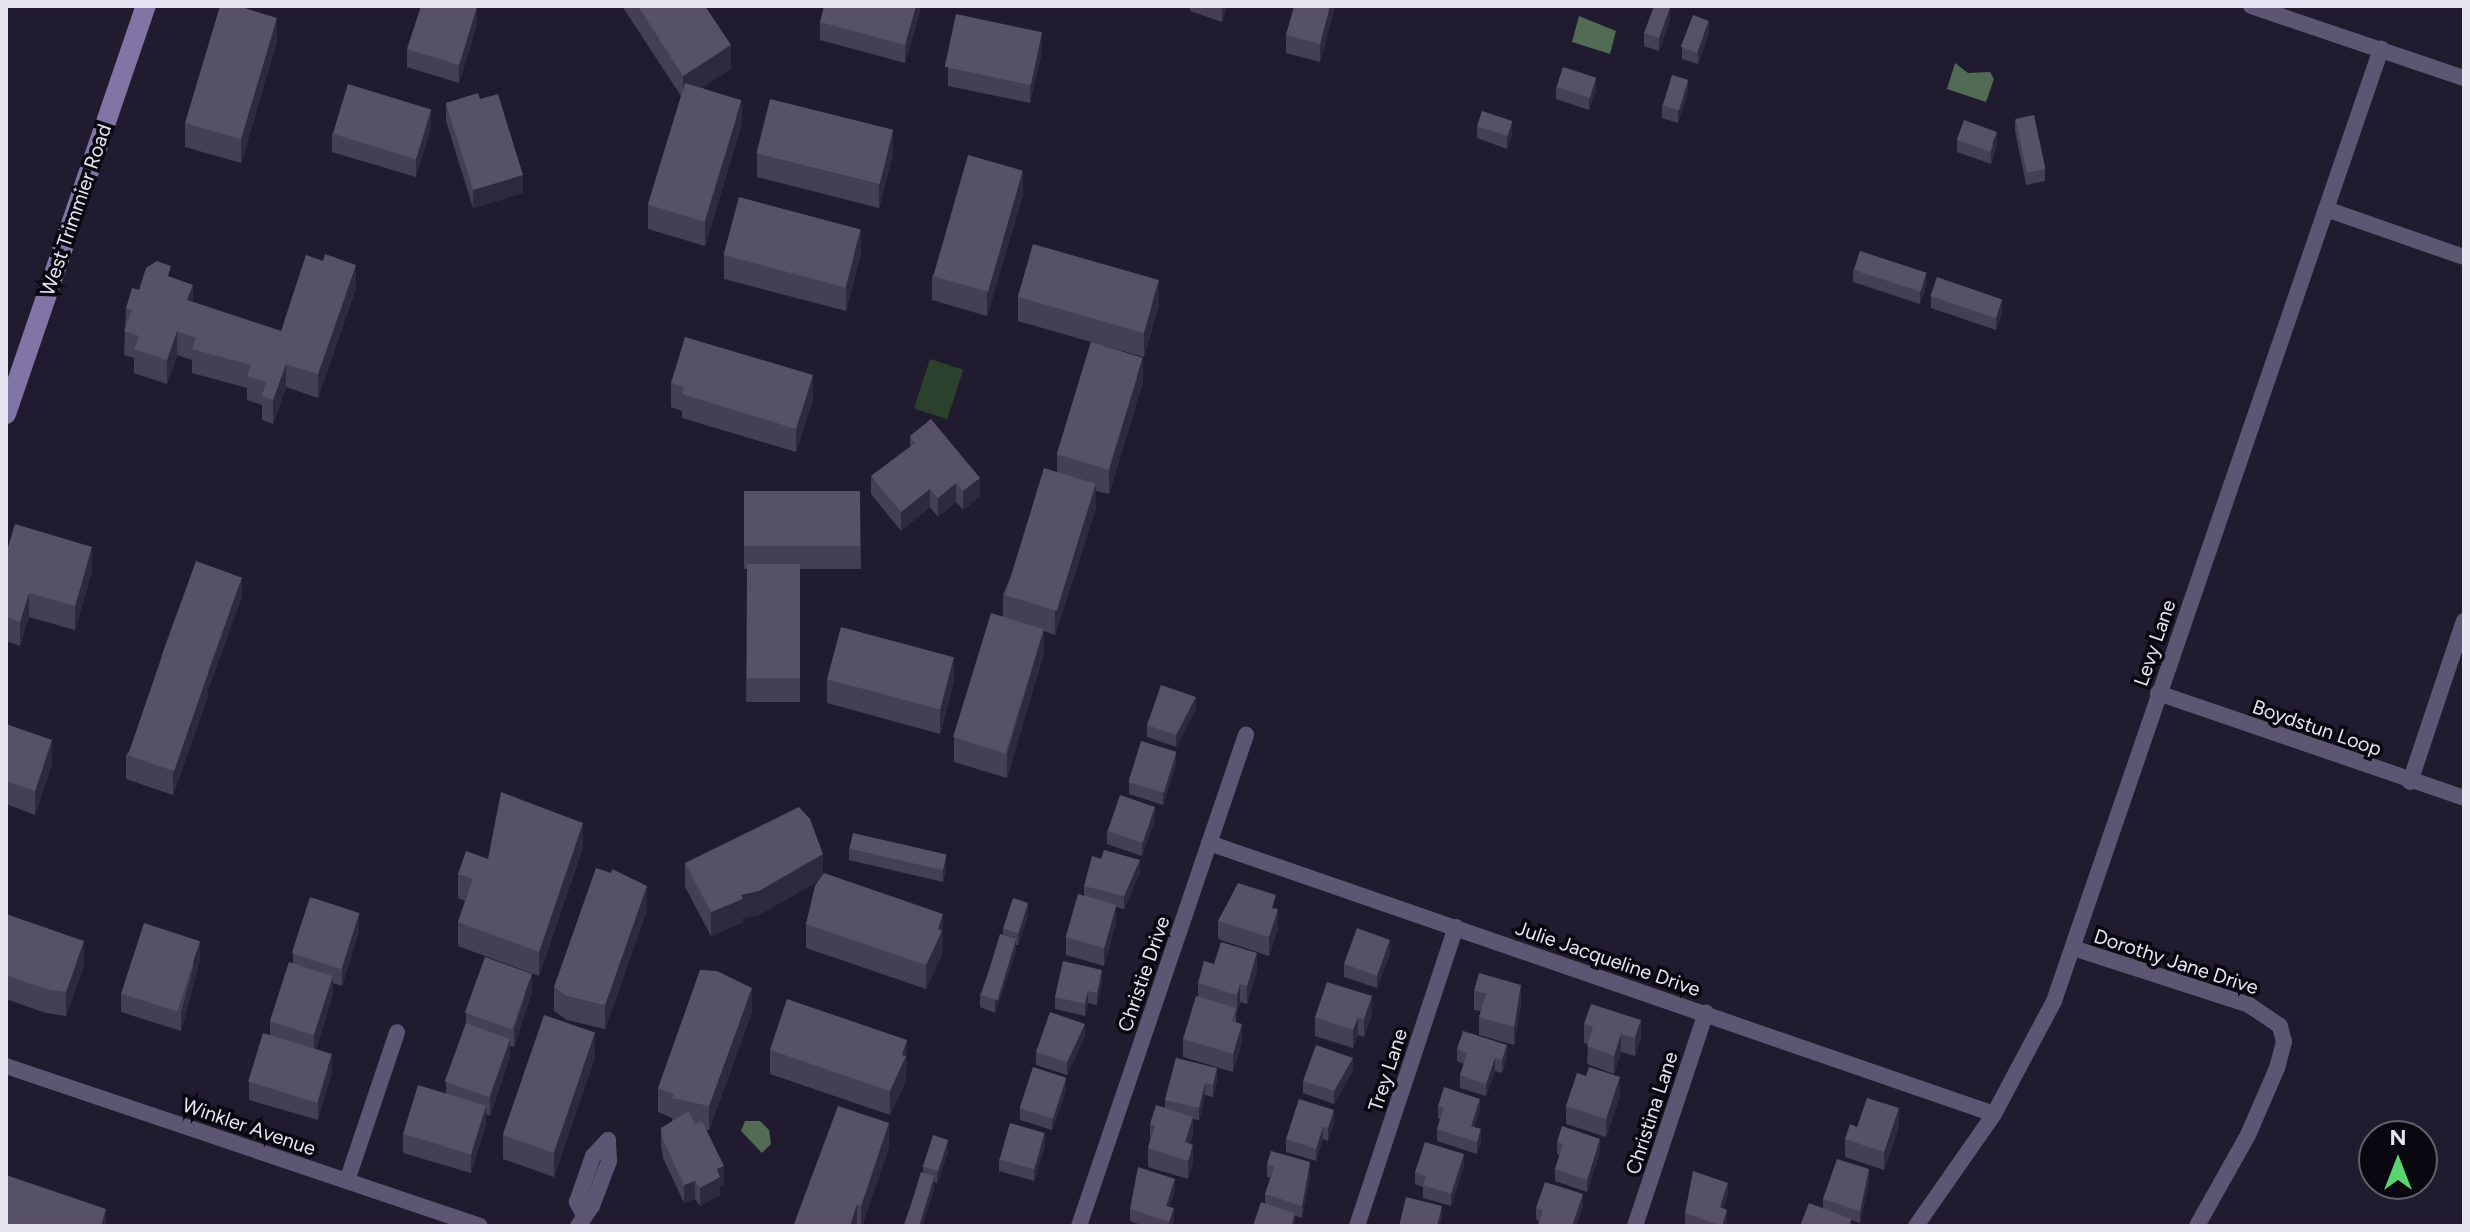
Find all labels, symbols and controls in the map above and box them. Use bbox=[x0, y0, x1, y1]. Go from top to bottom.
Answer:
street label: West Trimmier Road bbox=[35, 121, 117, 299]
street label: Levy Lane bbox=[2129, 597, 2181, 689]
street label: Boydstun Loop bbox=[2249, 695, 2385, 761]
street label: Christie Drive bbox=[1113, 913, 1175, 1035]
street label: Julie Jacqueline Drive bbox=[1513, 916, 1703, 1002]
street label: Dorothy Jane Drive bbox=[2091, 924, 2261, 1000]
street label: Trey Lane bbox=[1363, 1026, 1413, 1114]
street label: Christina Lane bbox=[1621, 1049, 1683, 1177]
street label: Winkler Avenue bbox=[179, 1093, 319, 1161]
north arrow bbox=[2358, 1120, 2438, 1200]
text: N bbox=[2389, 1124, 2407, 1151]

